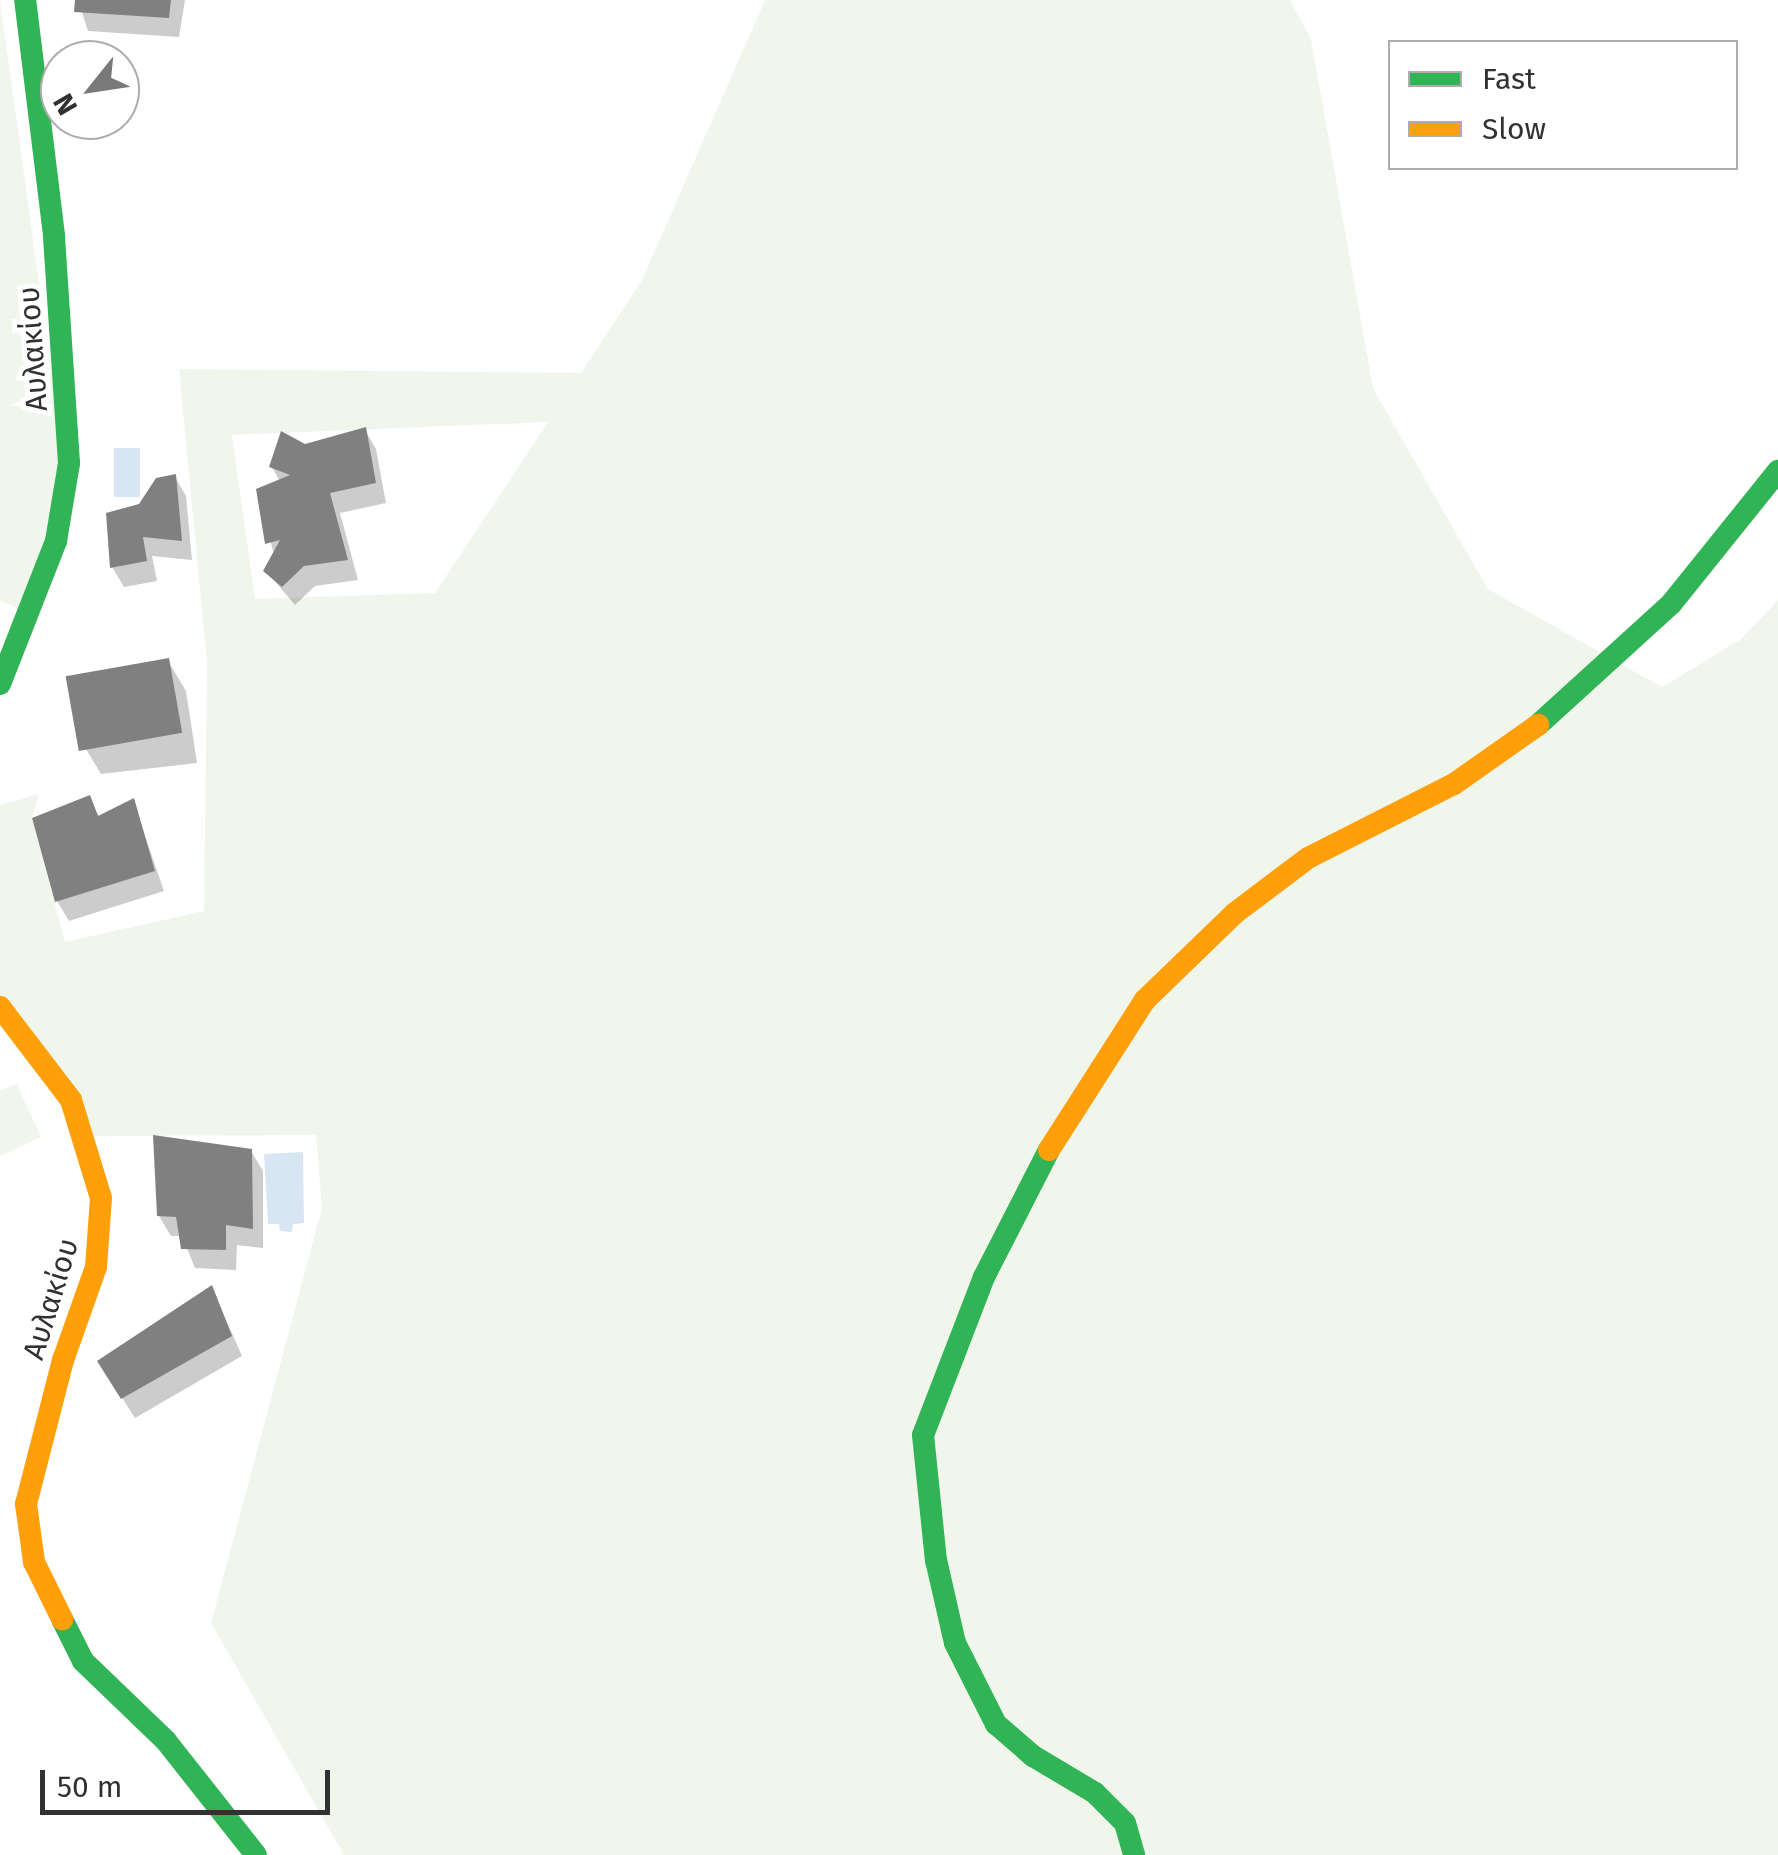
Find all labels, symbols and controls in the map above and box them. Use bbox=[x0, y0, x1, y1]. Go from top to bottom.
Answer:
north arrow bbox=[40, 40, 140, 140]
legend bbox=[1388, 40, 1738, 170]
text: Fast bbox=[1482, 61, 1536, 97]
text: N bbox=[46, 88, 84, 121]
text: Slow bbox=[1482, 111, 1546, 147]
street label: Αυλακίου bbox=[11, 285, 55, 413]
street label: Αυλακίου bbox=[16, 1234, 86, 1364]
scale bar bbox=[45, 1750, 335, 1812]
text: 50 m bbox=[57, 1769, 122, 1805]

